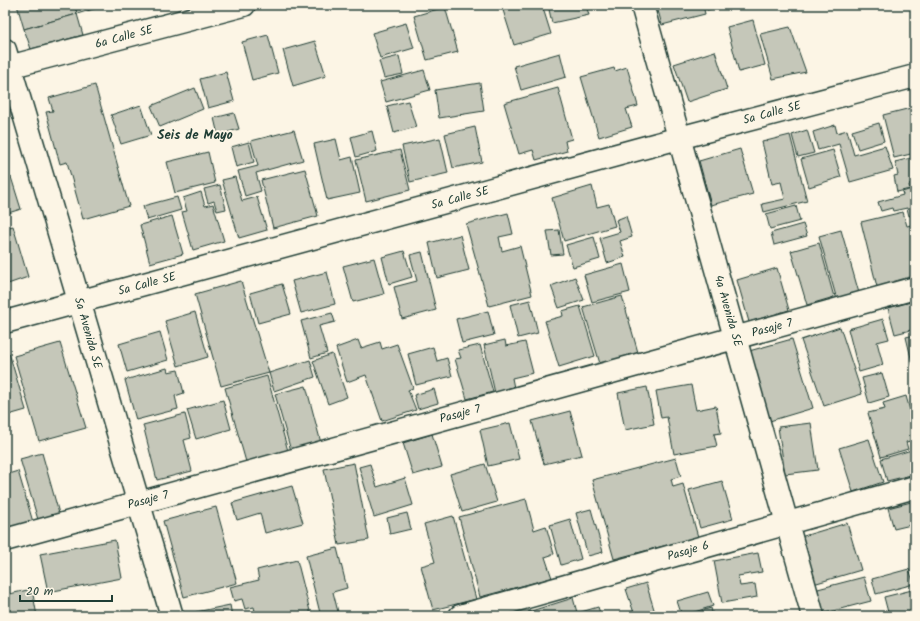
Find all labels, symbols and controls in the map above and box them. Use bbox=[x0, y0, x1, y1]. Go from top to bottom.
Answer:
street label: 6a Calle SE bbox=[93, 20, 156, 54]
street label: 5a Calle SE bbox=[741, 96, 804, 130]
district label: Seis de Mayo bbox=[157, 125, 233, 146]
street label: 5a Calle SE bbox=[429, 181, 492, 215]
street label: 5a Calle SE bbox=[116, 267, 179, 301]
street label: 4a Avenida SE bbox=[709, 273, 748, 350]
street label: 5a Avenida SE bbox=[69, 295, 108, 372]
street label: Pasaje 7 bbox=[749, 313, 795, 343]
street label: Pasaje 7 bbox=[437, 399, 483, 429]
street label: Pasaje 7 bbox=[125, 485, 171, 515]
street label: Pasaje 6 bbox=[665, 536, 711, 566]
scale bar bbox=[20, 577, 112, 603]
text: 20 m bbox=[26, 582, 54, 601]

